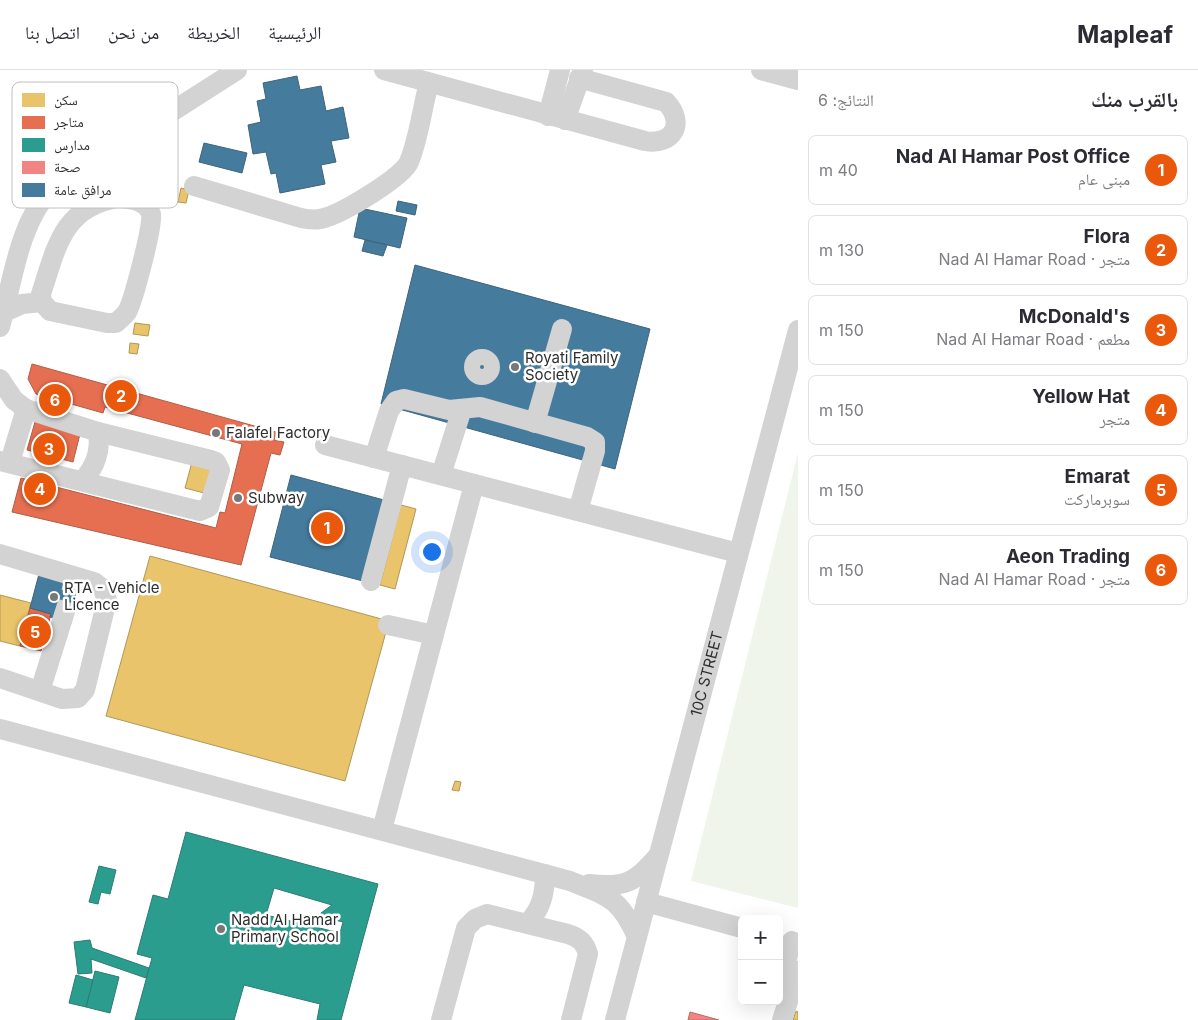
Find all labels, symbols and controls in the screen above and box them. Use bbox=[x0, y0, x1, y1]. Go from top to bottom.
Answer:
text: Mapleaf bbox=[1077, 20, 1173, 49]
text: اتصل بنا bbox=[25, 22, 80, 43]
text: من نحن bbox=[108, 22, 159, 43]
text: الخريطة bbox=[187, 22, 240, 43]
text: الرئيسية bbox=[268, 22, 322, 43]
legend bbox=[12, 82, 178, 208]
text: بالقرب منك bbox=[1091, 87, 1178, 112]
text: النتائج: 6 bbox=[818, 90, 874, 110]
text: سكن bbox=[54, 91, 78, 109]
text: متاجر bbox=[53, 113, 84, 131]
text: مدارس bbox=[54, 136, 90, 154]
text: Nad Al Hamar Post Office bbox=[896, 145, 1130, 168]
text: صحة bbox=[54, 158, 81, 175]
text: 40 m bbox=[819, 160, 858, 180]
text: 1 bbox=[1158, 160, 1164, 180]
text: مبنى عام bbox=[1078, 169, 1130, 189]
text: مرافق عامة bbox=[54, 181, 112, 200]
text: Flora bbox=[1084, 225, 1130, 248]
text: 130 m bbox=[819, 240, 864, 260]
text: 2 bbox=[1156, 240, 1166, 260]
text: متجر · Nad Al Hamar Road bbox=[938, 249, 1130, 269]
text: McDonald's bbox=[1019, 305, 1130, 328]
text: 150 m bbox=[819, 320, 864, 340]
text: 3 bbox=[1156, 320, 1166, 340]
text: مطعم · Nad Al Hamar Road bbox=[936, 329, 1130, 349]
place label: Royati Family Society bbox=[525, 348, 619, 384]
marker: Royati Family Society bbox=[509, 361, 521, 373]
pin: 2 bbox=[105, 377, 137, 415]
pin: 6 bbox=[39, 381, 71, 419]
text: Yellow Hat bbox=[1032, 385, 1130, 408]
text: 150 m bbox=[819, 400, 864, 420]
text: 4 bbox=[1156, 400, 1166, 420]
text: متجر bbox=[1100, 409, 1130, 429]
place label: Falafel Factory bbox=[226, 423, 331, 442]
marker: Falafel Factory bbox=[210, 427, 222, 439]
pin: 3 bbox=[33, 430, 65, 468]
text: Emarat bbox=[1065, 465, 1130, 488]
pin: 4 bbox=[24, 470, 56, 508]
text: 150 m bbox=[819, 480, 864, 500]
text: 5 bbox=[1156, 480, 1166, 500]
place label: Subway bbox=[248, 488, 305, 507]
text: سوبرماركت bbox=[1064, 489, 1130, 509]
marker: Subway bbox=[232, 492, 244, 504]
pin: 1 bbox=[311, 509, 343, 547]
your location bbox=[419, 539, 445, 565]
text: Aeon Trading bbox=[1006, 545, 1130, 568]
text: 150 m bbox=[819, 560, 864, 580]
text: 6 bbox=[1156, 560, 1166, 580]
text: متجر · Nad Al Hamar Road bbox=[938, 569, 1130, 589]
place label: RTA - Vehicle Licence bbox=[64, 578, 160, 614]
marker: RTA - Vehicle Licence bbox=[48, 591, 60, 603]
pin: 5 bbox=[19, 613, 51, 651]
street label: 10C STREET bbox=[686, 629, 727, 719]
place label: Nadd Al Hamar Primary School bbox=[231, 910, 339, 946]
map controls bbox=[738, 915, 783, 1005]
button: + bbox=[738, 915, 783, 960]
marker: Nadd Al Hamar Primary School bbox=[215, 923, 227, 935]
button: − bbox=[738, 960, 783, 1005]

